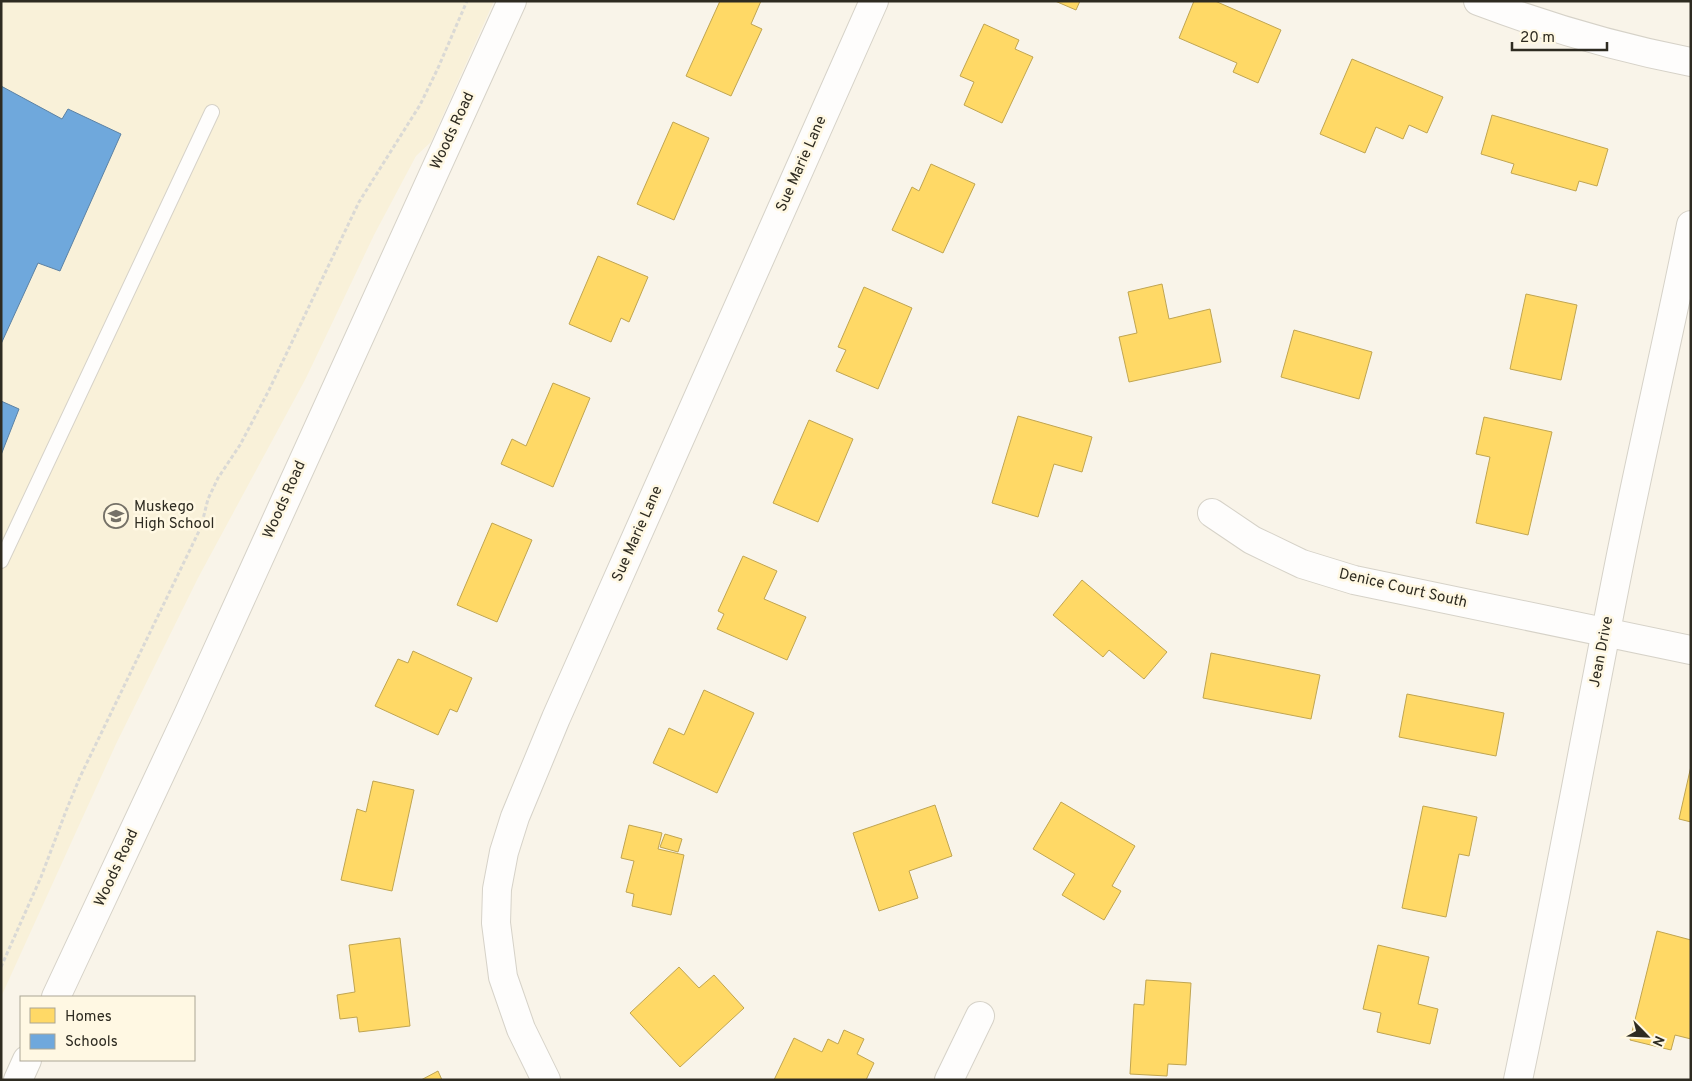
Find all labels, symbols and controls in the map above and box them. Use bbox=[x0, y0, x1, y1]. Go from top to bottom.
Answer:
scale bar bbox=[1512, 20, 1607, 52]
text: 20 m bbox=[1520, 29, 1555, 48]
street label: Woods Road bbox=[427, 89, 479, 173]
street label: Sue Marie Lane bbox=[772, 113, 832, 215]
street label: Woods Road bbox=[259, 458, 311, 542]
street label: Sue Marie Lane bbox=[608, 483, 668, 585]
place label: Muskego High School bbox=[134, 498, 215, 534]
school or university icon: Muskego High School bbox=[103, 503, 129, 529]
street label: Denice Court South bbox=[1337, 565, 1469, 613]
street label: Jean Drive bbox=[1586, 615, 1618, 689]
street label: Woods Road bbox=[91, 826, 143, 910]
legend bbox=[20, 996, 195, 1061]
text: Homes bbox=[65, 1008, 112, 1027]
north arrow bbox=[1622, 1011, 1672, 1061]
text: Schools bbox=[65, 1033, 118, 1052]
text: N bbox=[1648, 1033, 1667, 1049]

